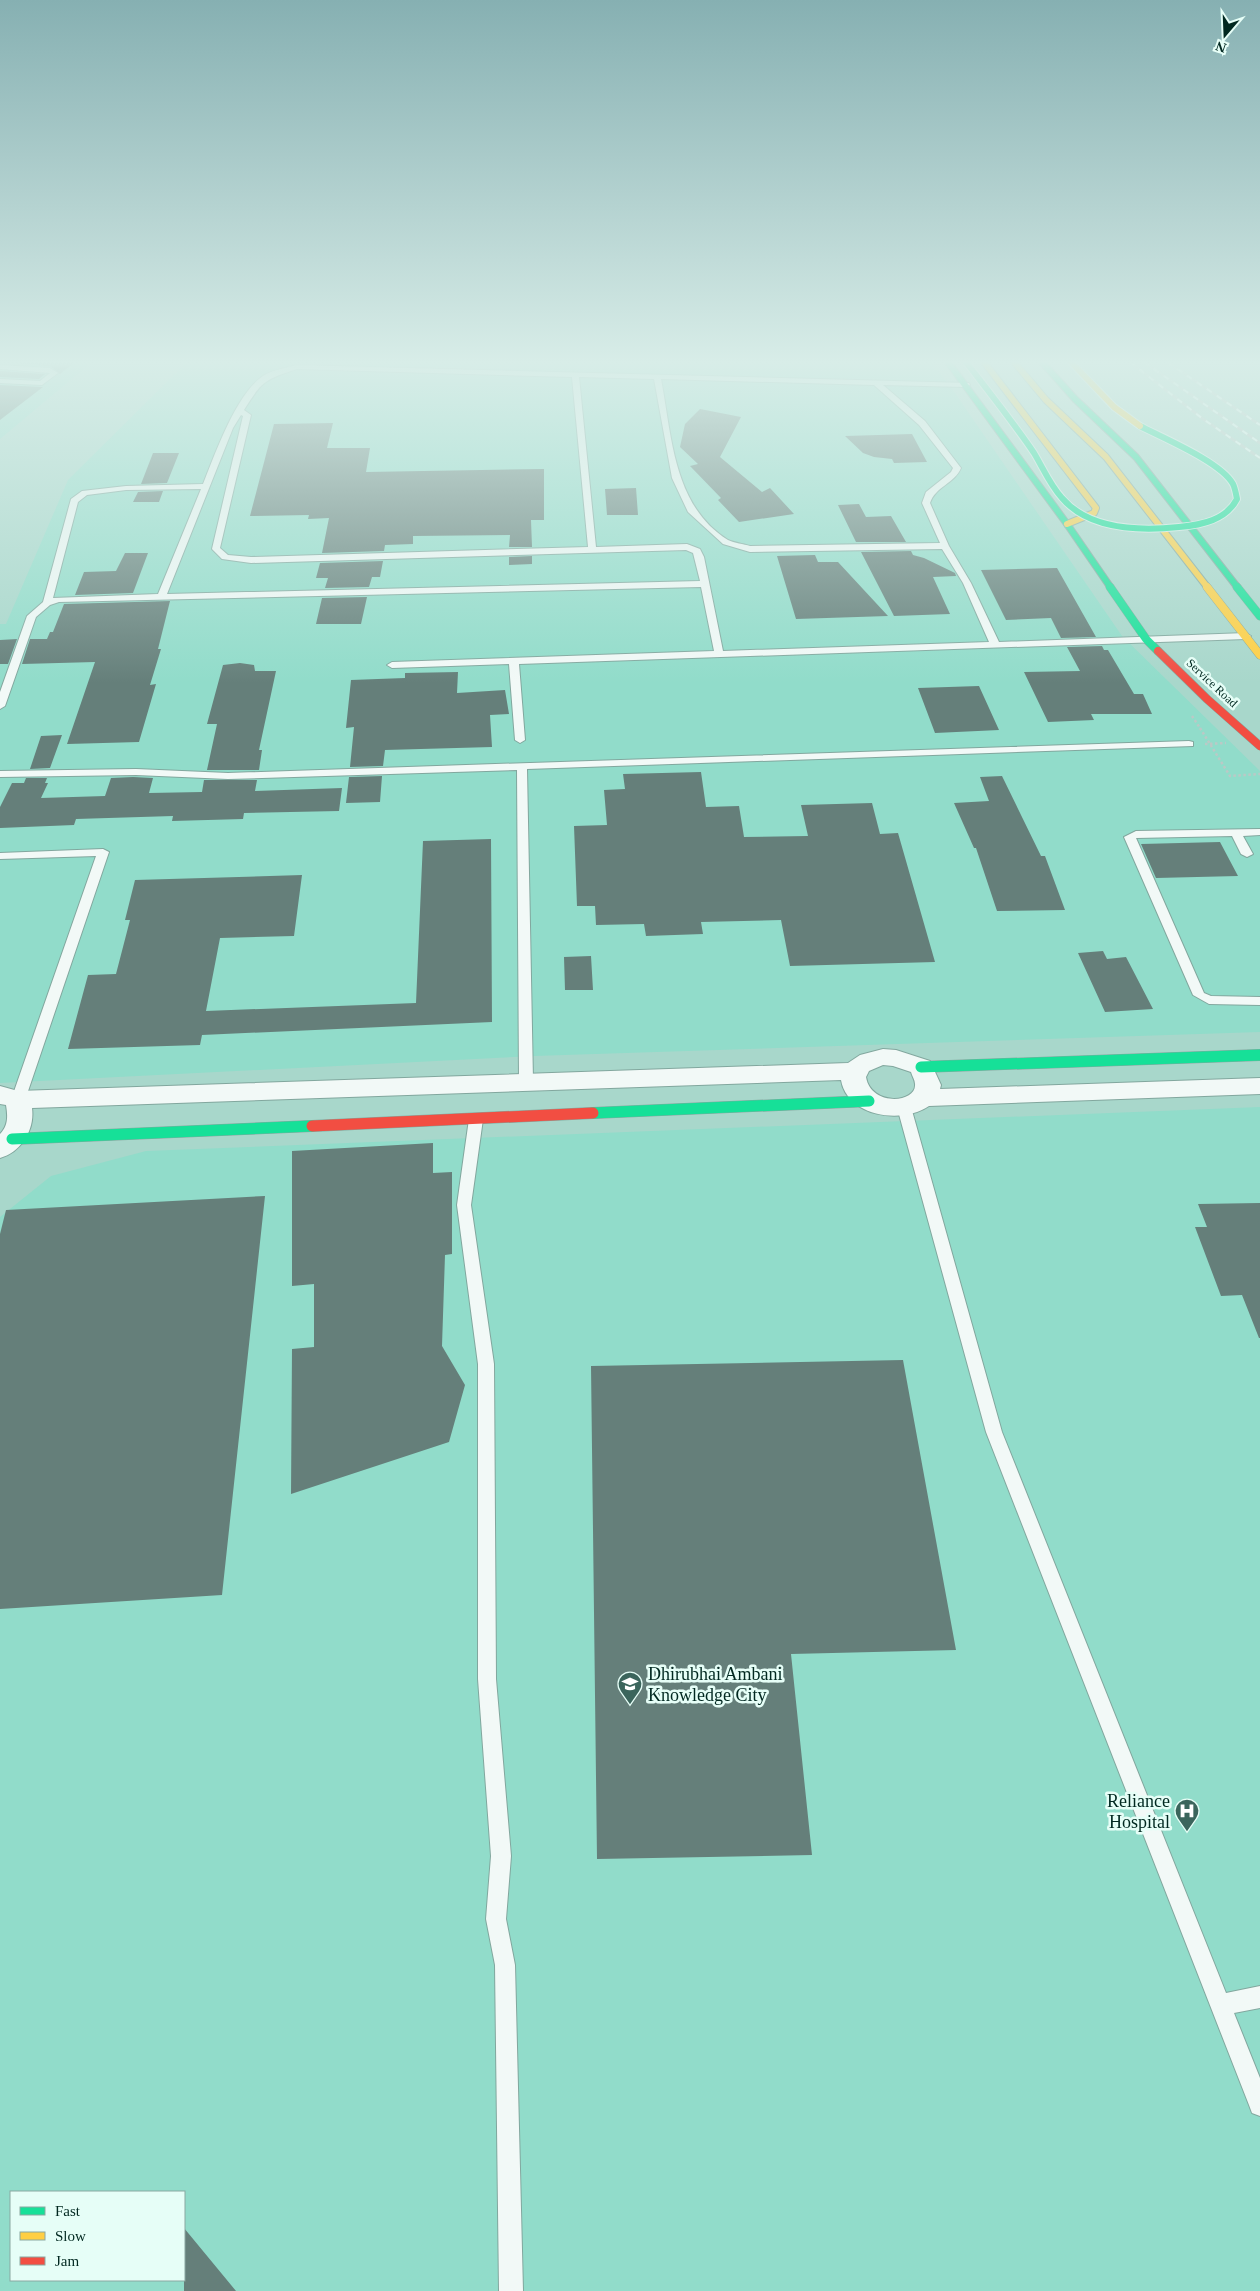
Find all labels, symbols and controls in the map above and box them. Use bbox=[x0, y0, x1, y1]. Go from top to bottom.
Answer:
north arrow bbox=[1200, 10, 1250, 60]
text: N bbox=[1214, 38, 1228, 56]
street label: Service Road bbox=[1184, 656, 1240, 710]
place label: Dhirubhai Ambani Knowledge City bbox=[648, 1664, 782, 1705]
school or university icon: Dhirubhai Ambani Knowledge City bbox=[617, 1671, 643, 1705]
place label: Reliance Hospital bbox=[1107, 1791, 1170, 1832]
hospital icon: Reliance Hospital bbox=[1174, 1798, 1200, 1832]
legend bbox=[10, 2191, 185, 2281]
text: Fast bbox=[55, 2203, 81, 2219]
text: Slow bbox=[55, 2228, 86, 2244]
text: Jam bbox=[55, 2253, 79, 2269]

